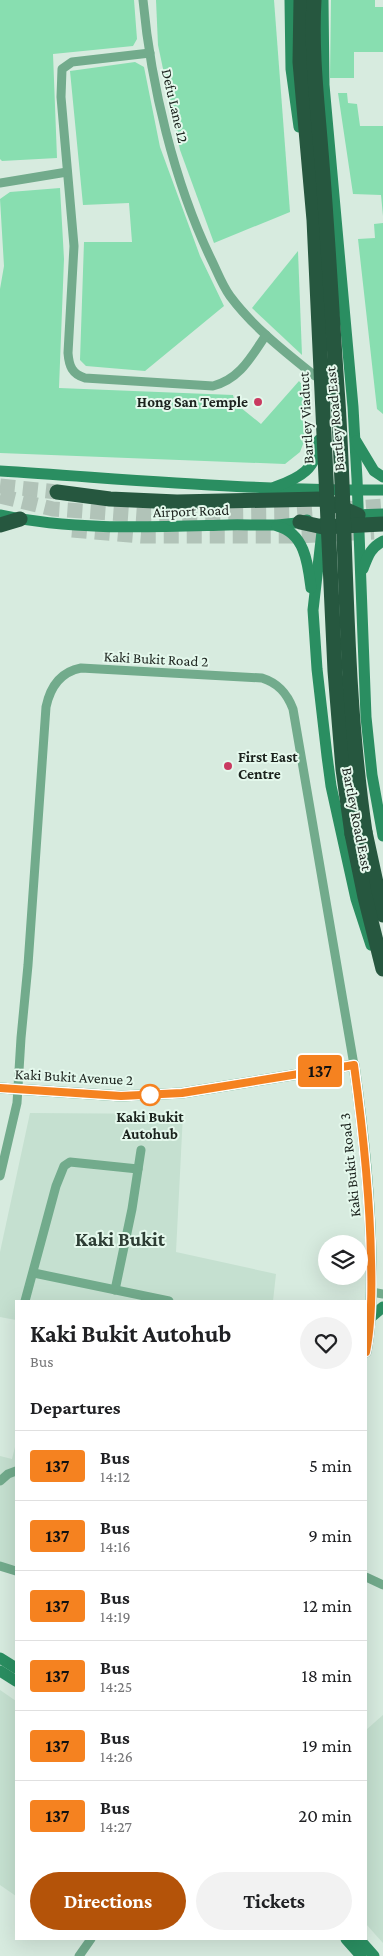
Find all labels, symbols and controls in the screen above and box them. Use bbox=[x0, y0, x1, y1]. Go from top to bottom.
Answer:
street label: Defu Lane 12 bbox=[159, 67, 191, 145]
street label: Bartley Road East bbox=[322, 365, 349, 472]
street label: Bartley Viaduct bbox=[296, 371, 317, 464]
place label: Hong San Temple bbox=[137, 394, 248, 410]
marker: Hong San Temple bbox=[252, 396, 264, 408]
street label: Airport Road bbox=[152, 502, 230, 521]
street label: Kaki Bukit Road 2 bbox=[103, 648, 209, 670]
place label: First East Centre bbox=[238, 749, 298, 782]
marker: First East Centre bbox=[222, 760, 234, 772]
street label: Bartley Road East bbox=[338, 766, 375, 873]
line badge: 137 bbox=[291, 1055, 349, 1087]
text: 137 bbox=[308, 1061, 332, 1081]
street label: Kaki Bukit Avenue 2 bbox=[14, 1066, 134, 1088]
marker: Kaki Bukit Autohub bbox=[139, 1084, 161, 1106]
place label: Kaki Bukit Autohub bbox=[116, 1109, 184, 1142]
street label: Kaki Bukit Road 3 bbox=[337, 1112, 363, 1218]
district label: Kaki Bukit bbox=[75, 1228, 166, 1250]
map controls bbox=[318, 1235, 368, 1285]
button: layers bbox=[318, 1235, 368, 1285]
button: heart bbox=[300, 1317, 352, 1369]
text: Kaki Bukit Autohub bbox=[30, 1320, 231, 1347]
text: Bus bbox=[30, 1353, 54, 1370]
text: Departures bbox=[30, 1397, 121, 1418]
text: Bus bbox=[100, 1447, 130, 1468]
text: 5 min bbox=[309, 1455, 352, 1476]
text: 137 bbox=[46, 1456, 69, 1476]
text: 14:12 bbox=[100, 1468, 130, 1485]
text: Bus bbox=[100, 1517, 130, 1538]
text: 9 min bbox=[308, 1525, 352, 1546]
text: 137 bbox=[46, 1526, 69, 1546]
text: 14:16 bbox=[100, 1538, 131, 1555]
text: Bus bbox=[100, 1587, 130, 1608]
text: 12 min bbox=[303, 1595, 352, 1616]
text: 137 bbox=[46, 1596, 69, 1616]
text: 14:19 bbox=[100, 1608, 131, 1625]
text: Bus bbox=[100, 1657, 130, 1678]
text: 18 min bbox=[301, 1665, 352, 1686]
text: 137 bbox=[46, 1666, 69, 1686]
text: 14:25 bbox=[100, 1678, 132, 1695]
text: Bus bbox=[100, 1727, 130, 1748]
text: 19 min bbox=[302, 1735, 352, 1756]
text: 137 bbox=[46, 1736, 69, 1756]
text: 14:26 bbox=[100, 1748, 133, 1765]
text: Bus bbox=[100, 1797, 130, 1818]
text: 20 min bbox=[298, 1805, 352, 1826]
text: 137 bbox=[46, 1806, 69, 1826]
text: 14:27 bbox=[100, 1818, 132, 1835]
button: Directions bbox=[30, 1872, 186, 1930]
button: Tickets bbox=[196, 1872, 352, 1930]

